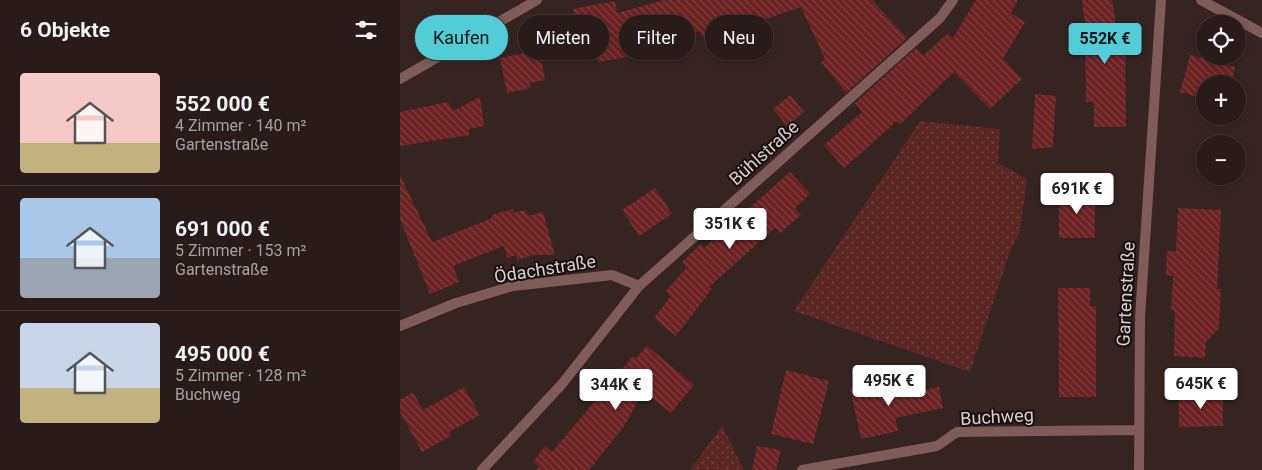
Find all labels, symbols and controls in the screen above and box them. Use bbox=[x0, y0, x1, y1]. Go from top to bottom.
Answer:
chip: Kaufen bbox=[415, 15, 508, 60]
chip: Mieten bbox=[518, 15, 609, 60]
chip: Filter bbox=[619, 15, 695, 60]
chip: Neu bbox=[705, 15, 773, 60]
map controls bbox=[1196, 15, 1246, 185]
button: locate bbox=[1196, 15, 1246, 65]
icon: filters bbox=[352, 16, 380, 44]
text: 6 Objekte bbox=[20, 18, 110, 42]
pin: 552K € bbox=[1064, 22, 1146, 65]
text: 552K € bbox=[1080, 29, 1130, 48]
button: + bbox=[1196, 75, 1246, 125]
text: 552 000 € bbox=[175, 92, 270, 116]
icon: home bbox=[60, 93, 120, 153]
text: 4 Zimmer · 140 m² bbox=[175, 116, 306, 135]
street label: Bühlstraße bbox=[725, 116, 803, 189]
text: Gartenstraße bbox=[175, 135, 268, 154]
button: − bbox=[1196, 135, 1246, 185]
pin: 691K € bbox=[1036, 172, 1118, 215]
text: 691K € bbox=[1052, 179, 1102, 198]
pin: 351K € bbox=[689, 208, 771, 250]
text: 351K € bbox=[705, 214, 755, 233]
text: 691 000 € bbox=[175, 217, 270, 241]
icon: home bbox=[60, 218, 120, 278]
text: 5 Zimmer · 153 m² bbox=[175, 241, 306, 260]
street label: Gartenstraße bbox=[1112, 241, 1139, 347]
street label: Ödachstraße bbox=[493, 250, 597, 287]
text: Gartenstraße bbox=[175, 260, 268, 279]
text: 495 000 € bbox=[175, 342, 270, 366]
icon: home bbox=[60, 343, 120, 403]
pin: 495K € bbox=[848, 364, 930, 407]
text: 5 Zimmer · 128 m² bbox=[175, 366, 306, 385]
pin: 344K € bbox=[575, 368, 657, 411]
pin: 645K € bbox=[1160, 368, 1242, 410]
text: 495K € bbox=[864, 371, 914, 390]
text: 645K € bbox=[1176, 374, 1226, 393]
text: 344K € bbox=[591, 375, 641, 394]
text: Buchweg bbox=[175, 385, 240, 404]
street label: Buchweg bbox=[960, 404, 1034, 429]

